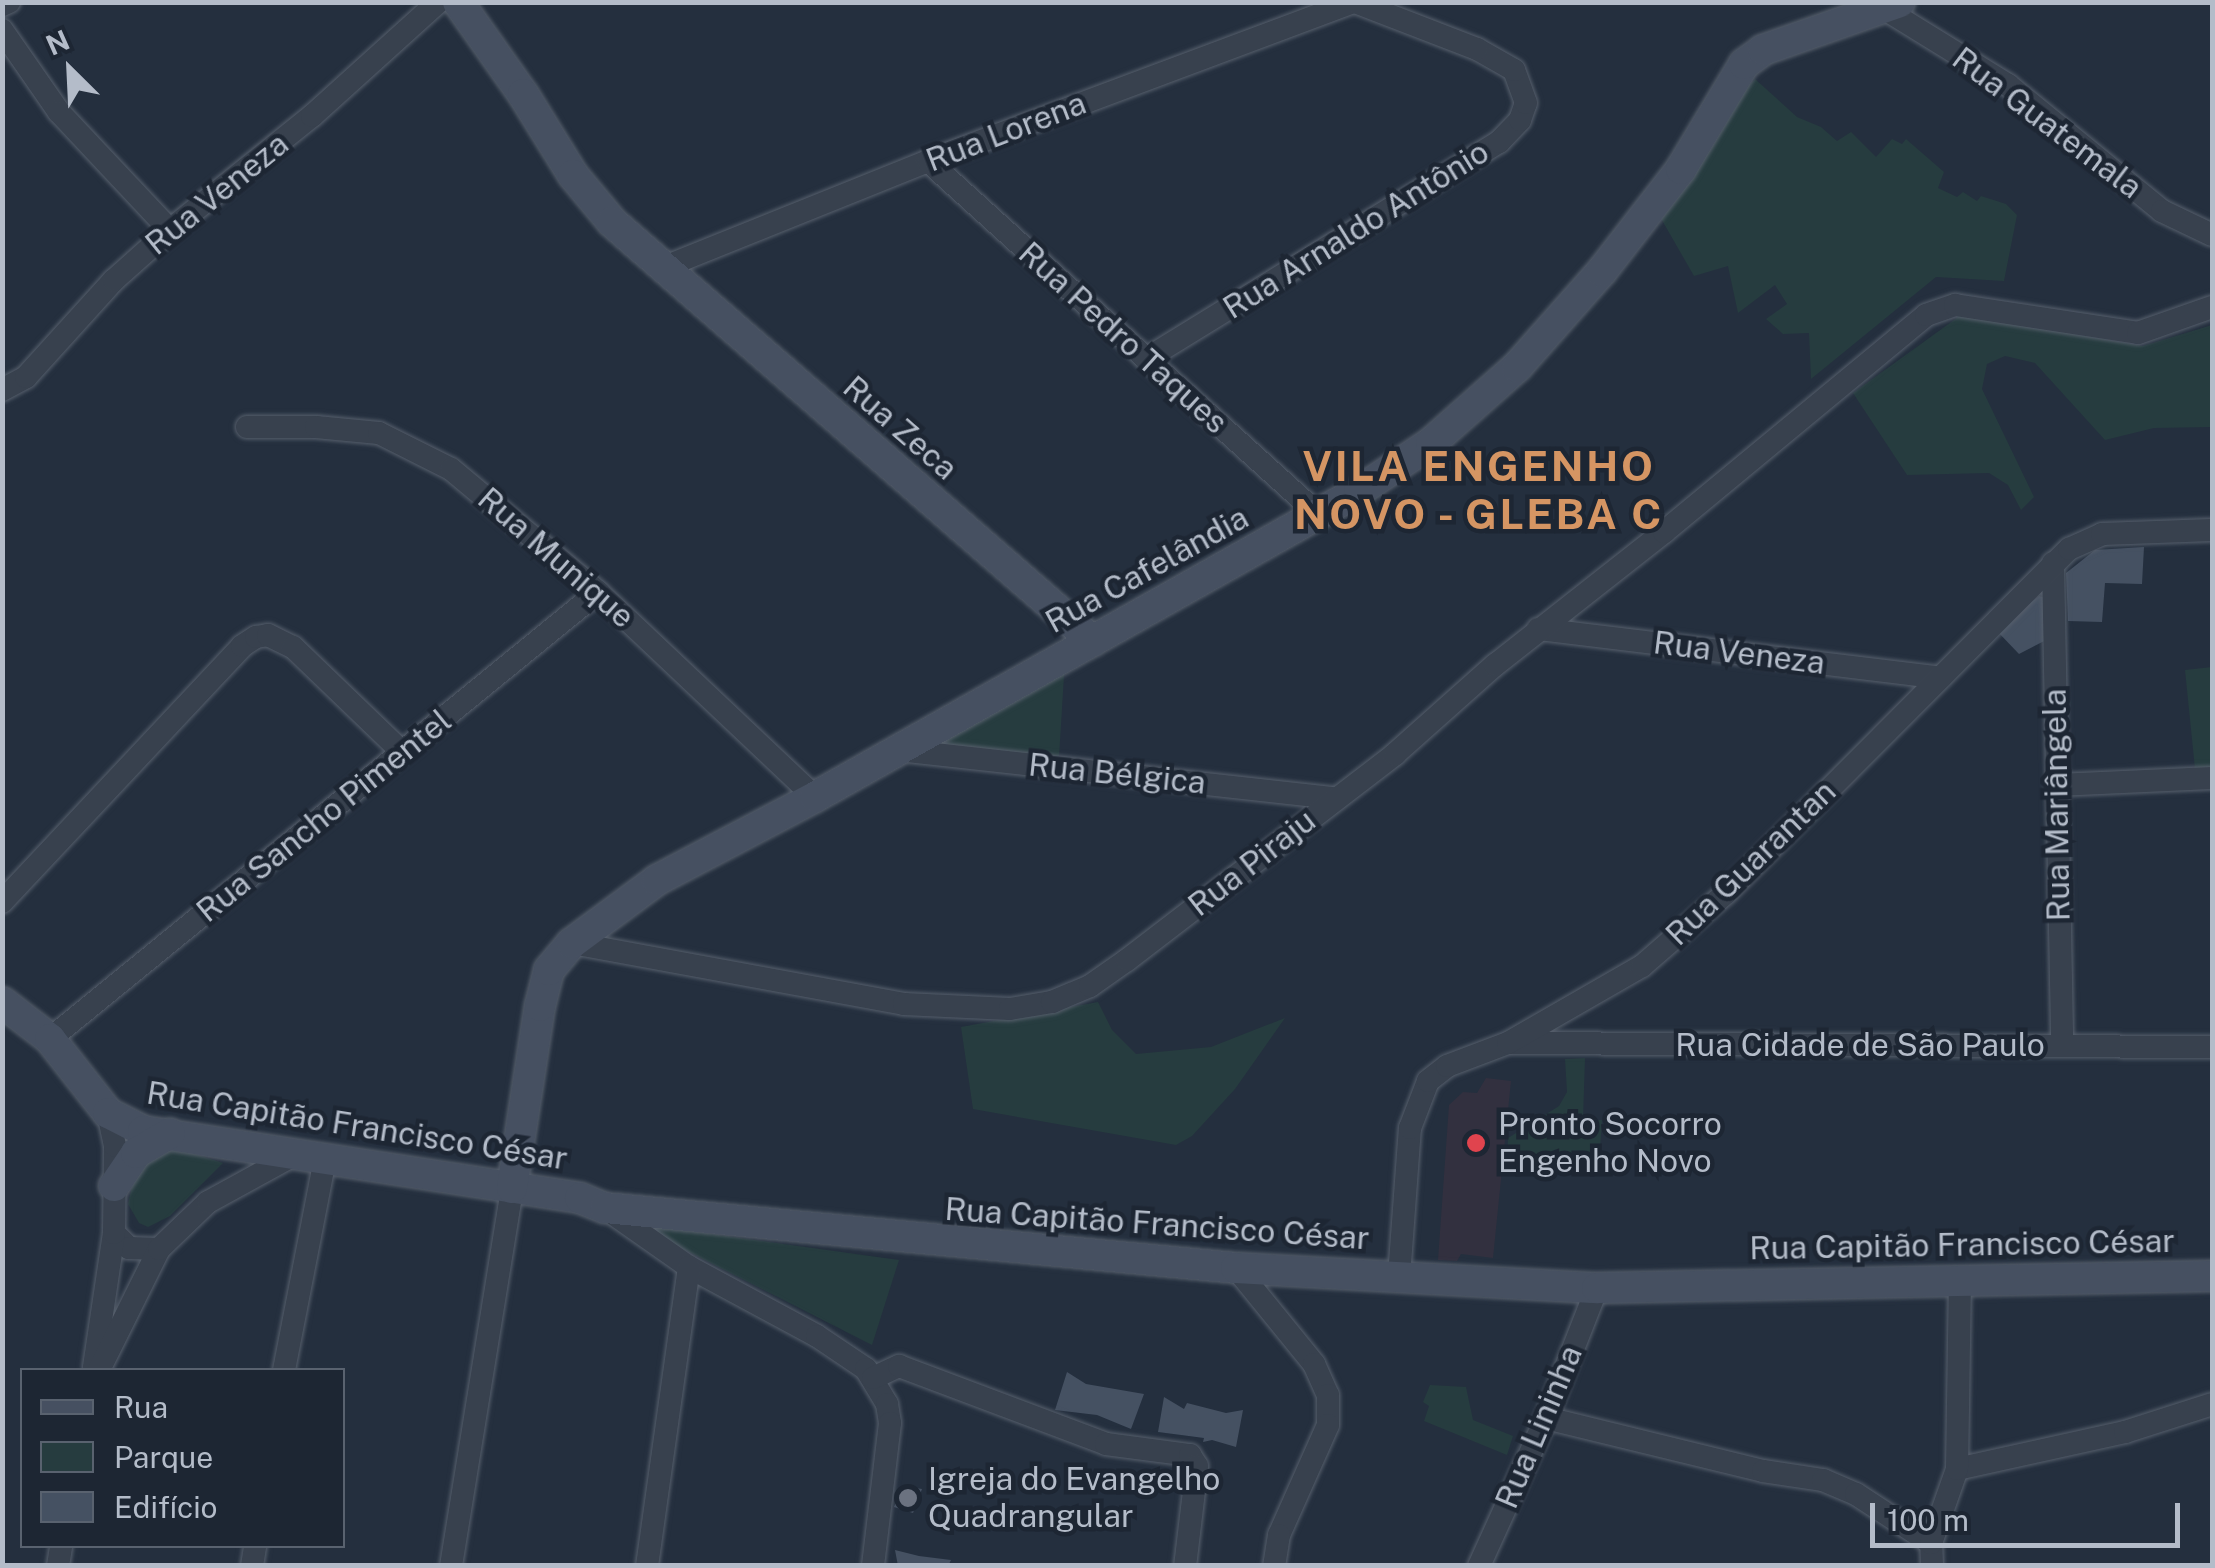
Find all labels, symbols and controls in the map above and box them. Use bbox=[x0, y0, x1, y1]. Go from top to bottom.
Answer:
north arrow bbox=[20, 20, 120, 120]
text: N bbox=[41, 23, 74, 62]
street label: Rua Guatemala bbox=[1945, 39, 2149, 207]
street label: Rua Lorena bbox=[921, 84, 1091, 180]
street label: Rua Veneza bbox=[138, 125, 296, 263]
street label: Rua Arnaldo Antônio bbox=[1216, 133, 1496, 327]
street label: Rua Pedro Taques bbox=[1011, 234, 1235, 442]
street label: Rua Zeca bbox=[835, 368, 965, 488]
district label: VILA ENGENHO NOVO - GLEBA C bbox=[1291, 441, 1667, 540]
street label: Rua Munique bbox=[470, 480, 642, 636]
street label: Rua Cafelândia bbox=[1039, 499, 1255, 641]
street label: Rua Veneza bbox=[1651, 623, 1827, 683]
street label: Rua Mariângela bbox=[2036, 688, 2078, 922]
street label: Rua Sancho Pimentel bbox=[189, 702, 459, 930]
street label: Rua Bélgica bbox=[1027, 746, 1207, 802]
street label: Rua Guarantan bbox=[1658, 772, 1844, 954]
street label: Rua Piraju bbox=[1181, 802, 1323, 924]
street label: Rua Cidade de São Paulo bbox=[1675, 1026, 2045, 1064]
street label: Rua Capitão Francisco César bbox=[144, 1074, 570, 1178]
place label: Pronto Socorro Engenho Novo bbox=[1498, 1106, 1722, 1181]
marker: Pronto Socorro Engenho Novo bbox=[1463, 1130, 1489, 1156]
street label: Rua Capitão Francisco César bbox=[943, 1190, 1371, 1258]
street label: Rua Capitão Francisco César bbox=[1749, 1222, 2175, 1268]
street label: Rua Lininha bbox=[1487, 1340, 1591, 1514]
legend bbox=[20, 1368, 345, 1548]
text: Rua bbox=[114, 1389, 168, 1425]
text: Parque bbox=[114, 1439, 213, 1475]
place label: Igreja do Evangelho Quadrangular bbox=[928, 1461, 1221, 1536]
scale bar bbox=[1875, 1483, 2185, 1545]
marker: Igreja do Evangelho Quadrangular bbox=[897, 1487, 919, 1509]
text: Edifício bbox=[114, 1489, 218, 1525]
text: 100 m bbox=[1887, 1502, 1969, 1538]

